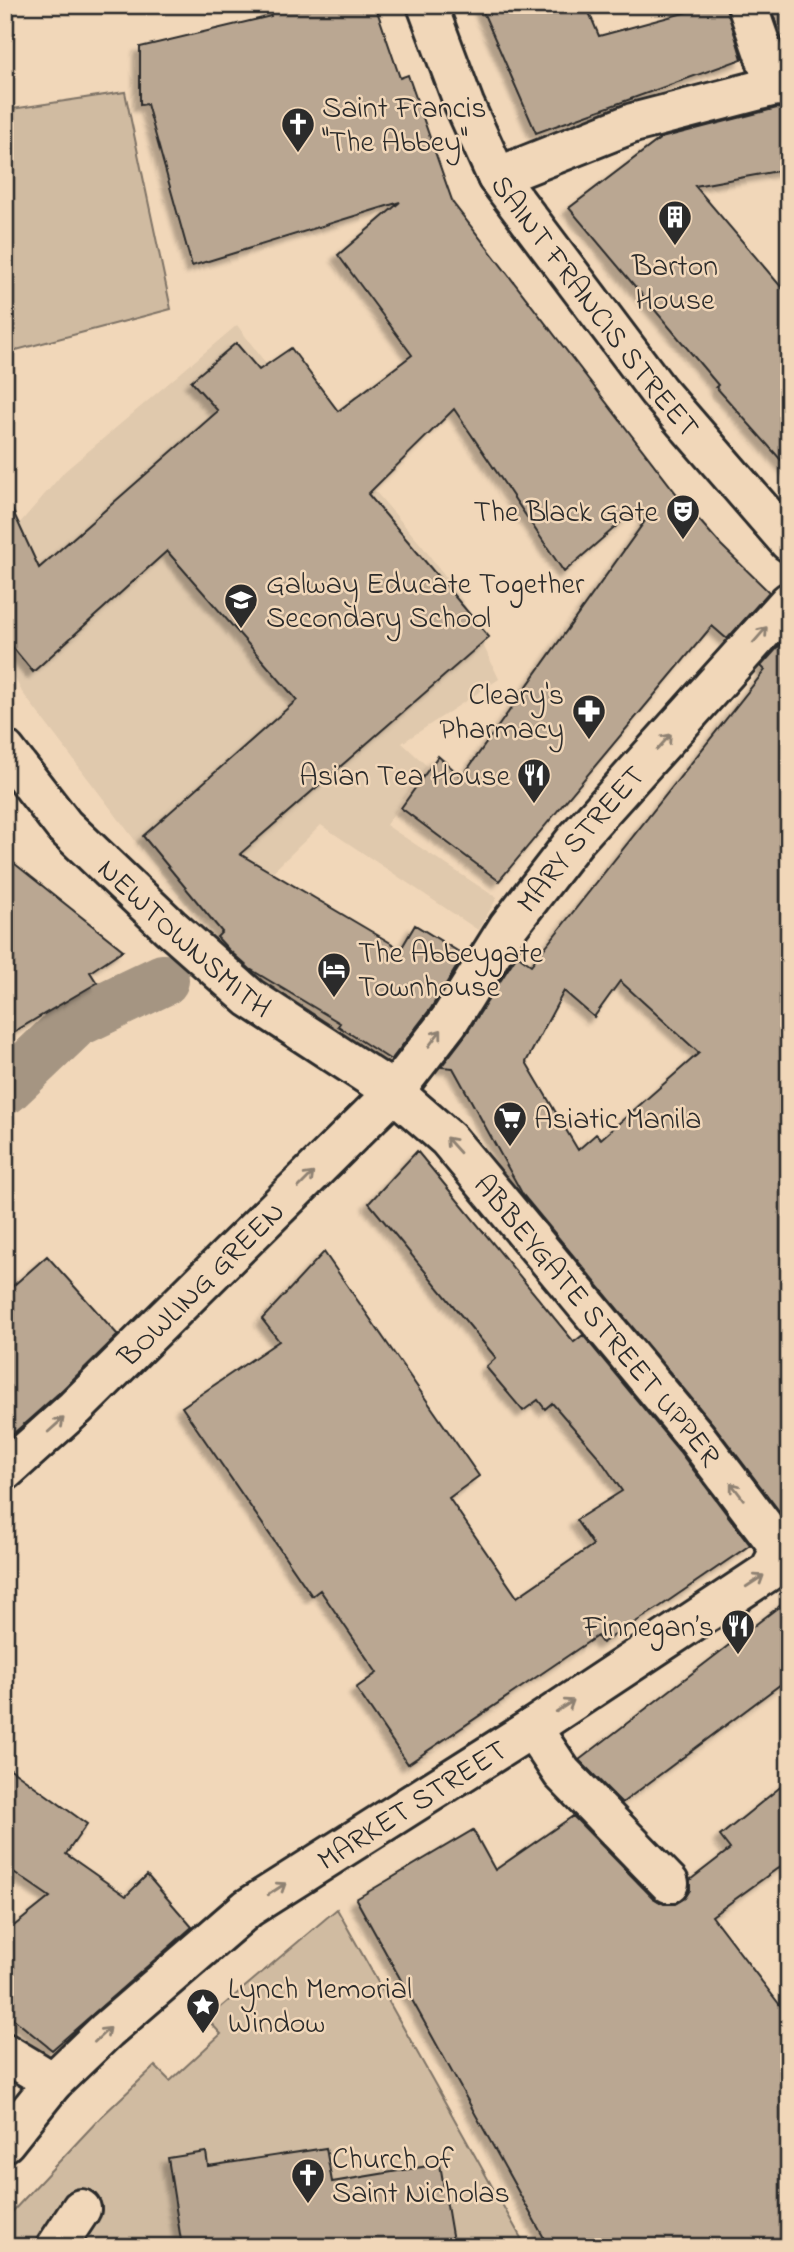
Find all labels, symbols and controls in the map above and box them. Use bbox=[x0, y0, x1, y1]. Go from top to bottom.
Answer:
place label: Saint Francis "The Abbey" bbox=[322, 88, 487, 166]
church icon: Saint Francis "The Abbey" bbox=[279, 105, 317, 154]
street label: SAINT FRANCIS STREET bbox=[478, 167, 708, 449]
building icon: Barton House bbox=[656, 198, 694, 247]
place label: Barton House bbox=[631, 246, 718, 324]
place label: The Black Gate bbox=[474, 492, 659, 536]
theatre icon: The Black Gate bbox=[664, 492, 702, 541]
place label: Galway Educate Together Secondary School bbox=[266, 564, 585, 642]
school or university icon: Galway Educate Together Secondary School bbox=[222, 581, 260, 630]
one-way arrow bbox=[752, 626, 768, 644]
place label: Cleary's Pharmacy bbox=[439, 675, 564, 753]
pharmacy icon: Cleary's Pharmacy bbox=[570, 692, 608, 741]
one-way arrow bbox=[656, 733, 672, 751]
place label: Asian Tea House bbox=[299, 756, 511, 800]
restaurant icon: Asian Tea House bbox=[515, 756, 553, 805]
street label: MARY STREET bbox=[507, 757, 657, 924]
street label: NEWTOWNSMITH bbox=[86, 850, 279, 1031]
place label: The Abbeygate Townhouse bbox=[358, 933, 544, 1011]
hotel icon: The Abbeygate Townhouse bbox=[315, 950, 353, 999]
one-way arrow bbox=[428, 1029, 443, 1048]
supermarket icon: Asiatic Manila bbox=[491, 1099, 529, 1148]
place label: Asiatic Manila bbox=[534, 1099, 702, 1143]
one-way arrow bbox=[444, 1137, 461, 1154]
street label: ABBEYGATE STREET UPPER bbox=[461, 1166, 730, 1477]
one-way arrow bbox=[297, 1171, 314, 1188]
street label: BOWLING GREEN bbox=[108, 1193, 296, 1379]
one-way arrow bbox=[47, 1417, 65, 1433]
one-way arrow bbox=[730, 1482, 745, 1500]
one-way arrow bbox=[744, 1573, 764, 1587]
place label: Finnegan’s bbox=[582, 1607, 714, 1651]
restaurant icon: Finnegan’s bbox=[719, 1607, 757, 1656]
one-way arrow bbox=[554, 1699, 574, 1713]
street label: MARKET STREET bbox=[310, 1730, 517, 1884]
one-way arrow bbox=[267, 1882, 286, 1897]
place label: Lynch Memorial Window bbox=[228, 1969, 412, 2047]
place icon: Lynch Memorial Window bbox=[184, 1986, 222, 2035]
one-way arrow bbox=[93, 2026, 110, 2043]
place label: Church of Saint Nicholas bbox=[332, 2139, 510, 2217]
church icon: Church of Saint Nicholas bbox=[289, 2156, 327, 2205]

